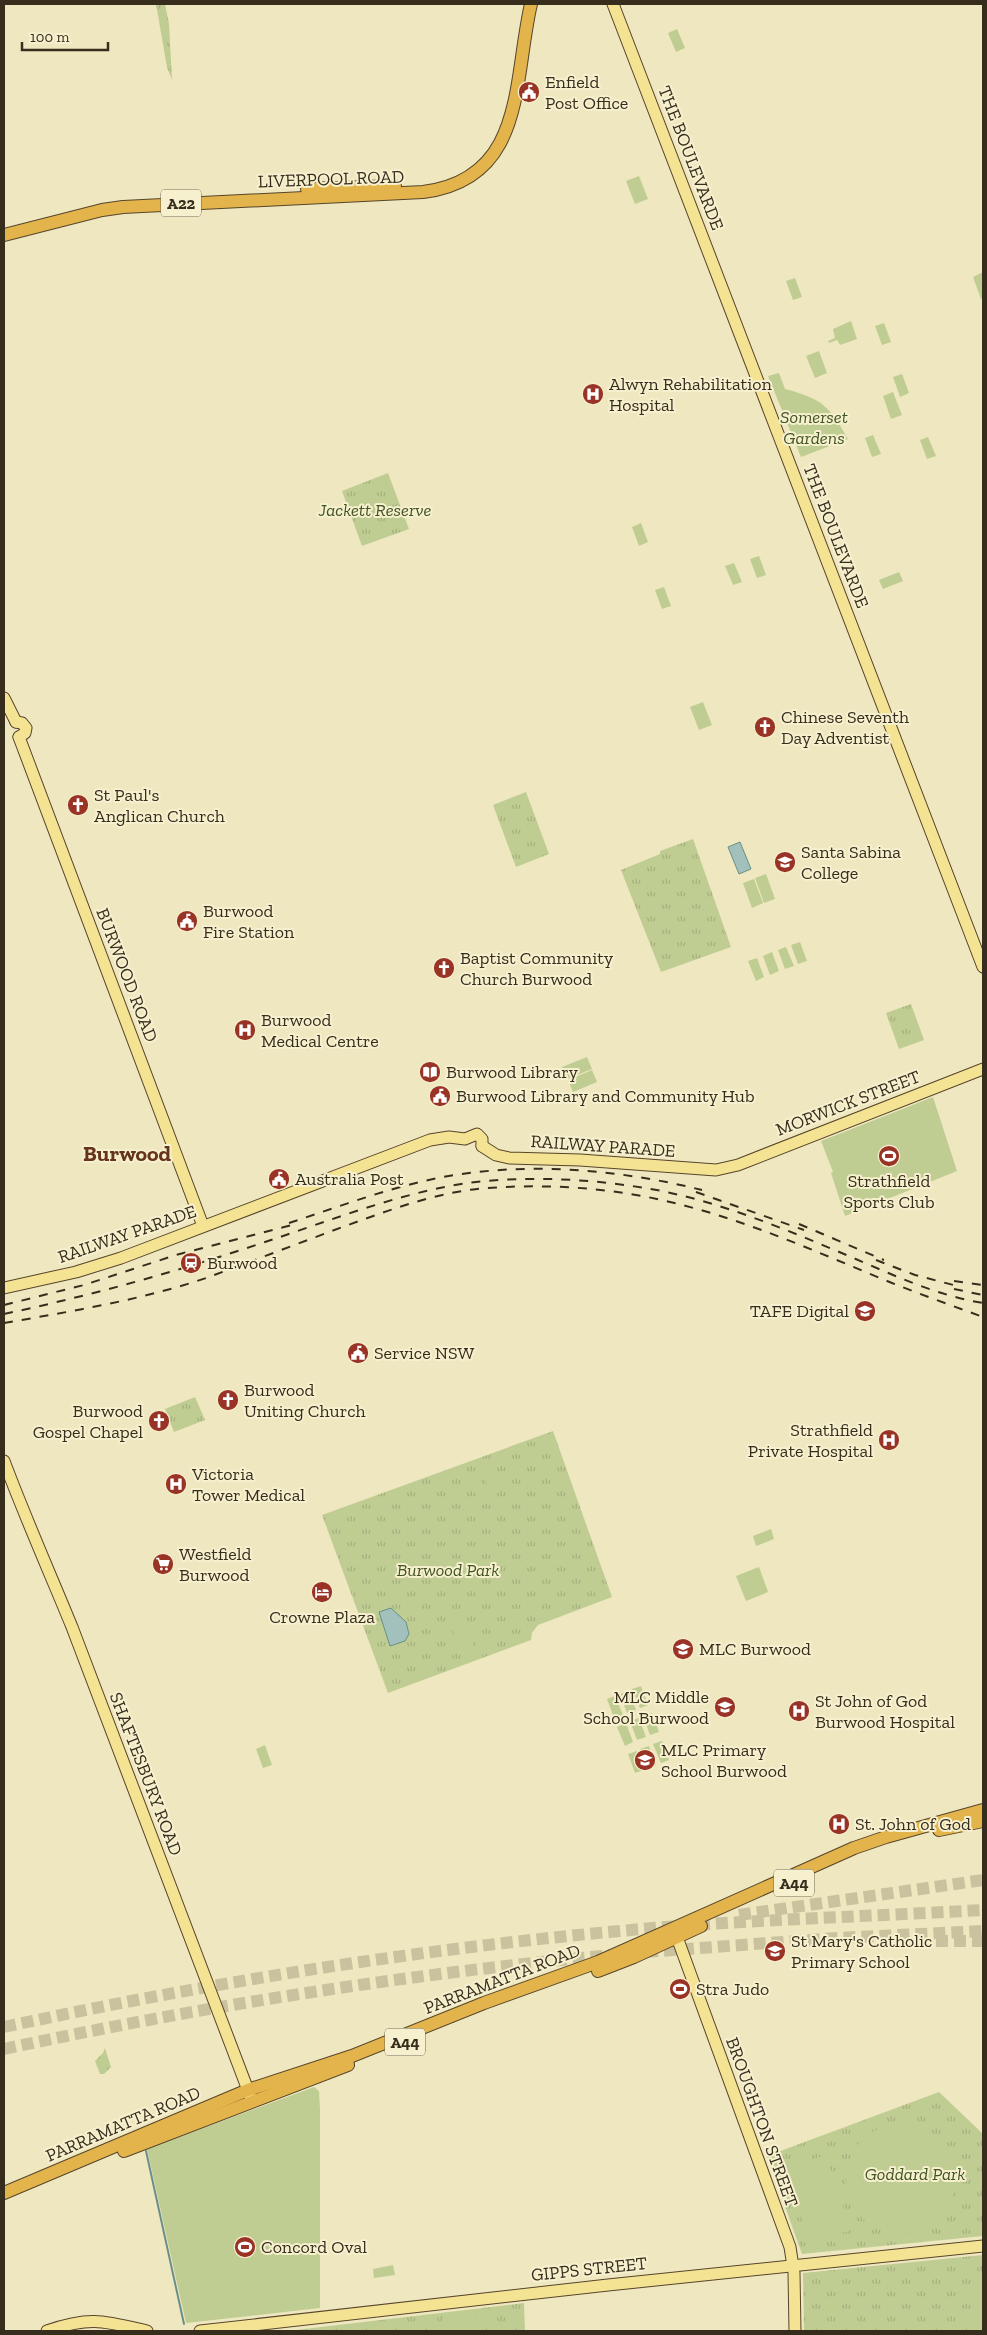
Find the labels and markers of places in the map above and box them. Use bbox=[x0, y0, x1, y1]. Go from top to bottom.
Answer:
place label: Enfield Post Office bbox=[545, 71, 628, 114]
public building icon: Enfield Post Office bbox=[517, 80, 541, 104]
place label: Alwyn Rehabilitation Hospital bbox=[609, 373, 773, 416]
hospital icon: Alwyn Rehabilitation Hospital bbox=[581, 382, 605, 406]
place label: Chinese Seventh Day Adventist bbox=[781, 706, 909, 749]
church icon: Chinese Seventh Day Adventist bbox=[753, 715, 777, 739]
place label: St Paul's Anglican Church bbox=[94, 784, 225, 827]
church icon: St Paul's Anglican Church bbox=[66, 793, 90, 817]
place label: Santa Sabina College bbox=[801, 841, 901, 884]
school or university icon: Santa Sabina College bbox=[773, 850, 797, 874]
place label: Burwood Fire Station bbox=[203, 900, 295, 943]
public building icon: Burwood Fire Station bbox=[175, 909, 199, 933]
place label: Baptist Community Church Burwood bbox=[460, 947, 614, 990]
church icon: Baptist Community Church Burwood bbox=[432, 956, 456, 980]
place label: Burwood Medical Centre bbox=[261, 1009, 379, 1052]
hospital icon: Burwood Medical Centre bbox=[233, 1018, 257, 1042]
library icon: Burwood Library bbox=[418, 1060, 442, 1084]
place label: Burwood Library bbox=[446, 1061, 579, 1083]
public building icon: Burwood Library and Community Hub bbox=[428, 1084, 452, 1108]
place label: Burwood Library and Community Hub bbox=[456, 1085, 755, 1107]
sports icon: Strathfield Sports Club bbox=[877, 1144, 901, 1168]
public building icon: Australia Post bbox=[267, 1167, 291, 1191]
place label: Australia Post bbox=[295, 1168, 404, 1190]
place label: Strathfield Sports Club bbox=[843, 1170, 935, 1213]
station icon: Burwood bbox=[179, 1251, 203, 1275]
place label: Burwood bbox=[207, 1252, 278, 1274]
school or university icon: TAFE Digital bbox=[853, 1299, 877, 1323]
place label: TAFE Digital bbox=[750, 1300, 849, 1322]
public building icon: Service NSW bbox=[346, 1341, 370, 1365]
place label: Service NSW bbox=[374, 1342, 474, 1364]
place label: Burwood Uniting Church bbox=[244, 1379, 366, 1422]
church icon: Burwood Uniting Church bbox=[216, 1388, 240, 1412]
place label: Burwood Gospel Chapel bbox=[33, 1400, 143, 1443]
church icon: Burwood Gospel Chapel bbox=[147, 1409, 171, 1433]
place label: Strathfield Private Hospital bbox=[748, 1419, 873, 1462]
hospital icon: Strathfield Private Hospital bbox=[877, 1428, 901, 1452]
place label: Victoria Tower Medical bbox=[191, 1463, 305, 1506]
hospital icon: Victoria Tower Medical bbox=[164, 1472, 188, 1496]
place label: Westfield Burwood bbox=[179, 1543, 251, 1586]
supermarket icon: Westfield Burwood bbox=[151, 1552, 175, 1576]
hotel icon: Crowne Plaza bbox=[310, 1580, 334, 1604]
place label: Crowne Plaza bbox=[269, 1606, 375, 1628]
school or university icon: MLC Burwood bbox=[671, 1637, 695, 1661]
place label: MLC Burwood bbox=[699, 1638, 811, 1660]
place label: MLC Middle School Burwood bbox=[583, 1686, 709, 1729]
place label: St John of God Burwood Hospital bbox=[815, 1690, 955, 1733]
school or university icon: MLC Middle School Burwood bbox=[713, 1695, 737, 1719]
hospital icon: St John of God Burwood Hospital bbox=[787, 1699, 811, 1723]
place label: MLC Primary School Burwood bbox=[661, 1739, 787, 1782]
school or university icon: MLC Primary School Burwood bbox=[633, 1748, 657, 1772]
hospital icon: St. John of God bbox=[827, 1812, 851, 1836]
place label: St. John of God bbox=[855, 1813, 971, 1835]
place label: St Mary's Catholic Primary School bbox=[791, 1930, 932, 1973]
school or university icon: St Mary's Catholic Primary School bbox=[763, 1939, 787, 1963]
sports icon: Stra Judo bbox=[668, 1977, 692, 2001]
place label: Stra Judo bbox=[696, 1978, 769, 2000]
sports icon: Concord Oval bbox=[233, 2235, 257, 2259]
place label: Concord Oval bbox=[261, 2236, 367, 2258]

